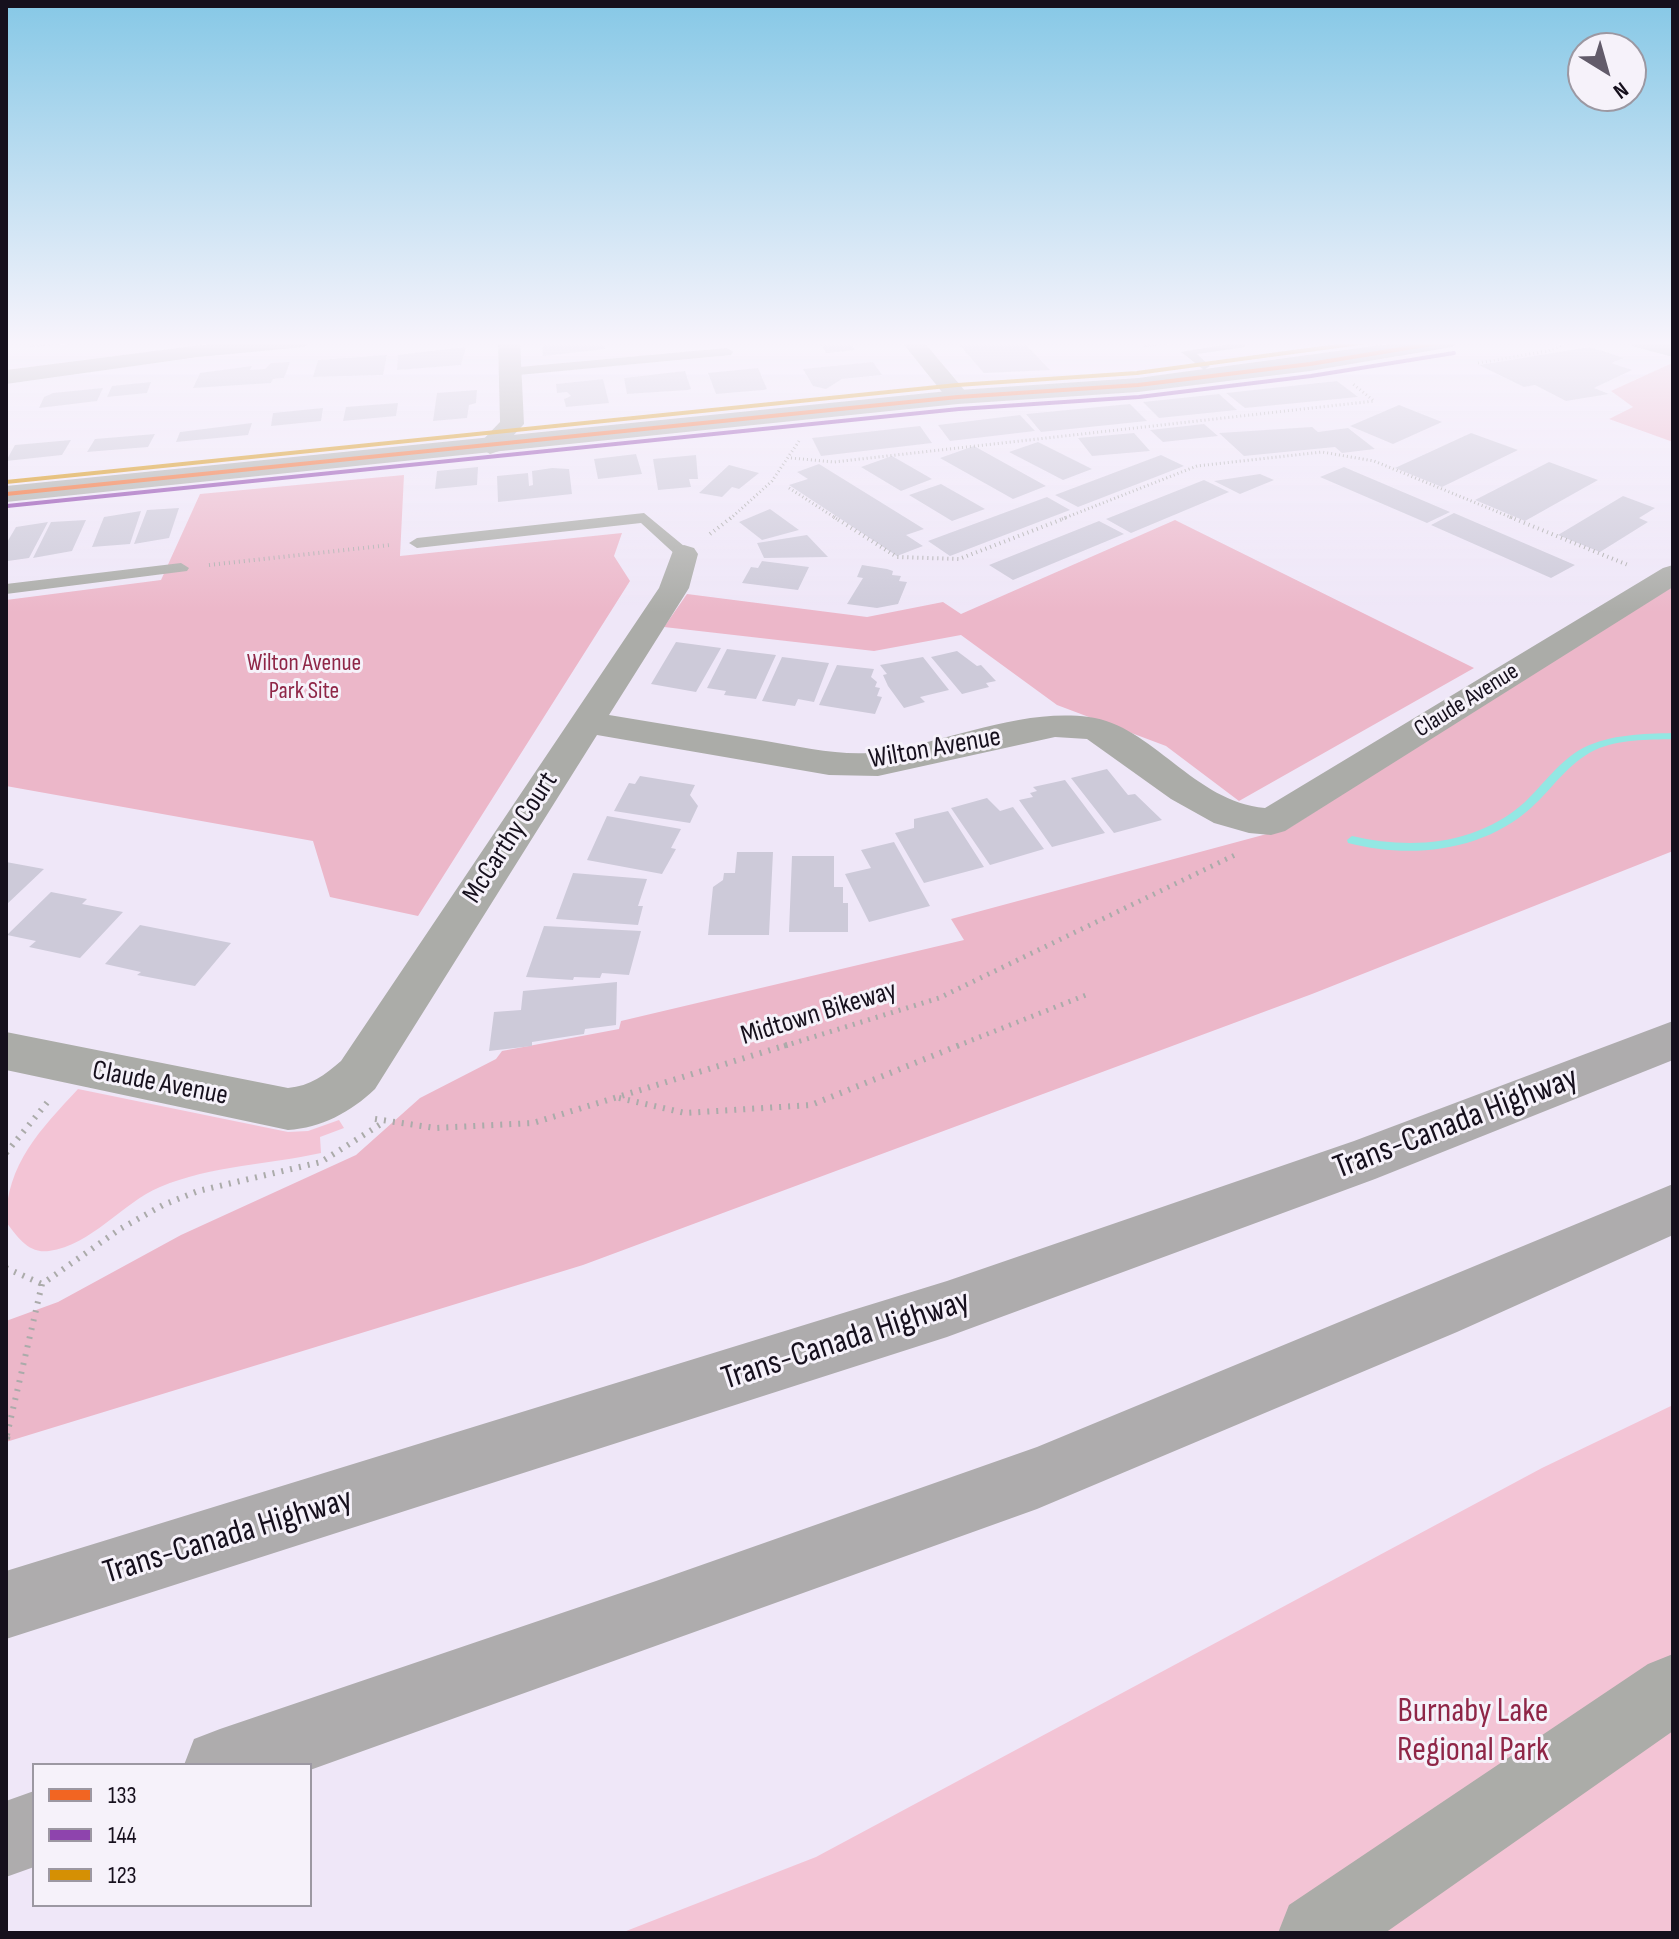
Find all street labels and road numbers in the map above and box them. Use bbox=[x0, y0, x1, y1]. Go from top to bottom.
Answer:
street label: Claude Avenue bbox=[1410, 658, 1524, 744]
street label: Wilton Avenue bbox=[866, 721, 1004, 777]
street label: McCarthy Court bbox=[456, 766, 566, 910]
street label: Midtown Bikeway bbox=[737, 974, 901, 1054]
street label: Claude Avenue bbox=[89, 1054, 231, 1114]
street label: Trans-Canada Highway bbox=[1328, 1059, 1584, 1189]
street label: Trans-Canada Highway bbox=[717, 1282, 975, 1400]
street label: Trans-Canada Highway bbox=[98, 1480, 358, 1594]

